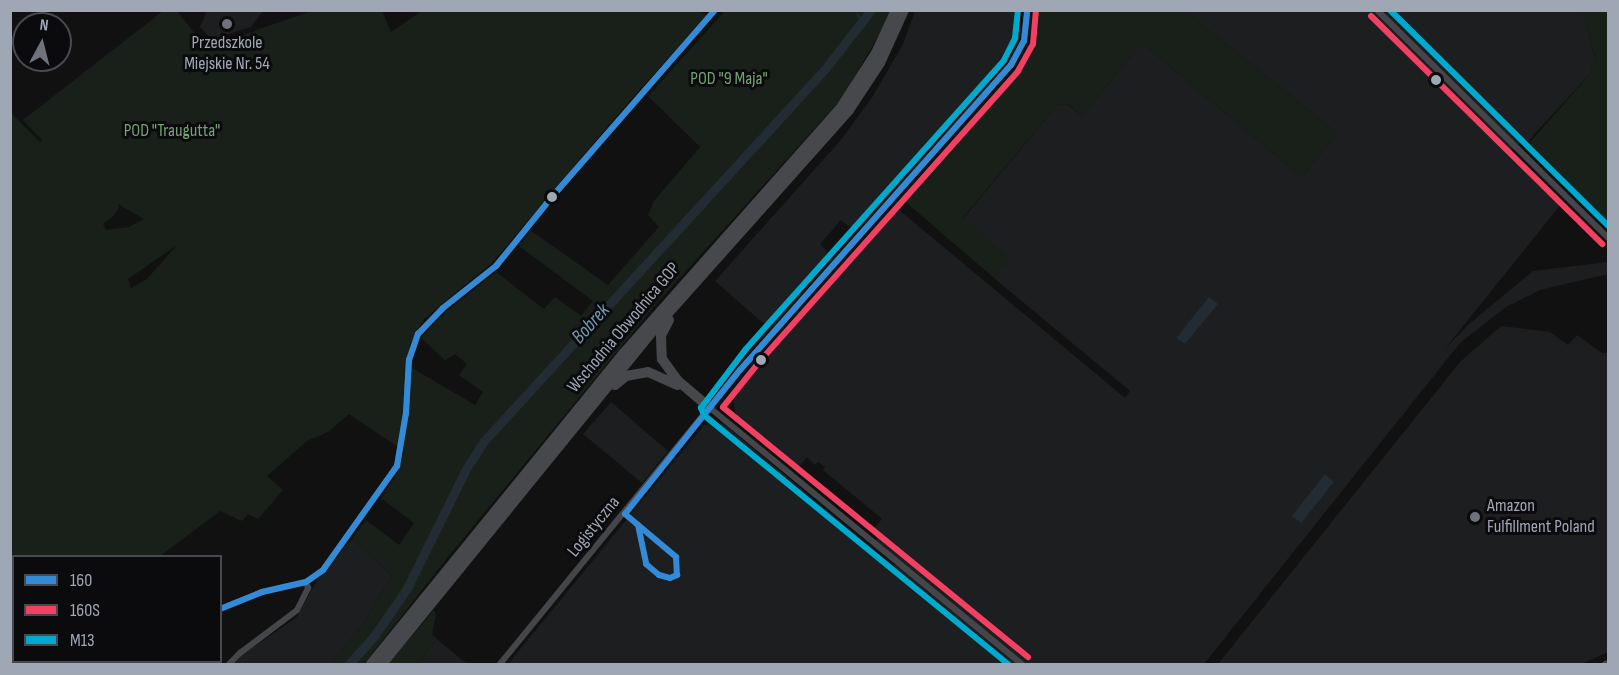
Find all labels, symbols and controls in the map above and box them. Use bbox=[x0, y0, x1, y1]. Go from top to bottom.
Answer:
north arrow bbox=[12, 12, 72, 72]
text: N bbox=[39, 16, 49, 36]
marker: Przedszkole Miejskie Nr. 54 bbox=[220, 17, 234, 31]
place label: Przedszkole Miejskie Nr. 54 bbox=[184, 33, 270, 76]
park label: POD "9 Maja" bbox=[690, 68, 768, 90]
unlabelled marker bbox=[1430, 74, 1442, 86]
park label: POD "Traugutta" bbox=[124, 120, 220, 142]
unlabelled marker bbox=[546, 191, 558, 203]
street label: Wschodnia Obwodnica GOP bbox=[563, 259, 685, 397]
water label: Bobrek bbox=[567, 299, 615, 349]
unlabelled marker bbox=[755, 354, 767, 366]
street label: Logistyczna bbox=[563, 492, 625, 562]
place label: Amazon Fulfillment Poland bbox=[1487, 496, 1595, 538]
marker: Amazon Fulfillment Poland bbox=[1468, 510, 1482, 524]
legend bbox=[12, 555, 222, 663]
text: 160 bbox=[70, 570, 92, 591]
text: 160S bbox=[70, 600, 100, 621]
text: M13 bbox=[70, 630, 95, 651]

